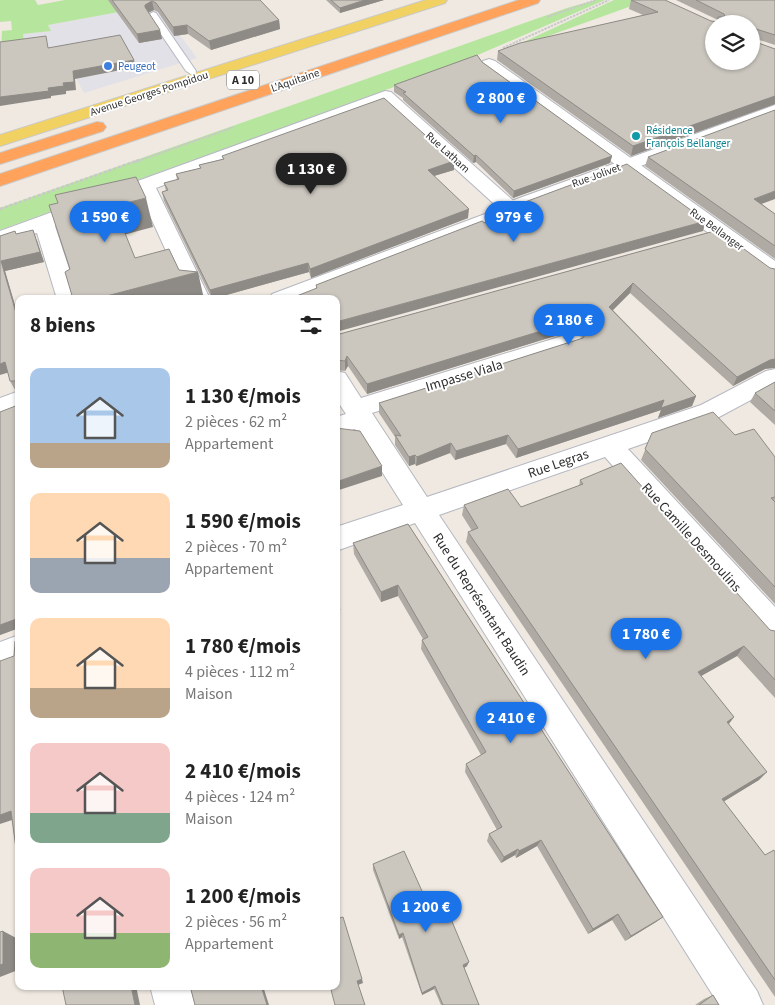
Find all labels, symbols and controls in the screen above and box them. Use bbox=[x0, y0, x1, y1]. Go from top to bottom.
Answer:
map controls bbox=[705, 15, 760, 70]
button: layers bbox=[705, 15, 760, 70]
place label: Peugeot bbox=[118, 59, 156, 74]
marker: Peugeot bbox=[102, 60, 114, 72]
street label: L'Aquitaine bbox=[269, 65, 322, 96]
street label: Avenue Georges Pompidou bbox=[88, 67, 210, 120]
road number: A 10 bbox=[227, 70, 259, 90]
pin: 2 800 € bbox=[455, 82, 547, 124]
text: 2 800 € bbox=[477, 87, 525, 109]
place label: Résidence François Bellanger bbox=[646, 123, 731, 151]
street label: Rue Latham bbox=[422, 128, 473, 176]
marker: Résidence François Bellanger bbox=[630, 130, 642, 142]
pin: 1 130 € bbox=[265, 152, 357, 195]
text: 1 130 € bbox=[287, 158, 335, 180]
street label: Rue Jolivet bbox=[570, 160, 623, 191]
pin: 1 590 € bbox=[59, 200, 151, 243]
pin: 979 € bbox=[479, 200, 549, 243]
street label: Rue Bellanger bbox=[687, 205, 747, 254]
text: 1 590 € bbox=[81, 206, 129, 228]
text: 979 € bbox=[496, 206, 533, 228]
pin: 2 180 € bbox=[523, 304, 615, 346]
text: 2 180 € bbox=[545, 309, 593, 331]
text: 8 biens bbox=[30, 310, 95, 340]
icon: filters bbox=[297, 311, 325, 339]
street label: Impasse Viala bbox=[423, 355, 505, 397]
text: 1 130 €/mois bbox=[185, 381, 301, 411]
icon: home bbox=[70, 388, 130, 448]
text: 2 pièces · 62 m² bbox=[185, 411, 287, 433]
text: Appartement bbox=[185, 433, 273, 455]
street label: Rue Legras bbox=[525, 444, 592, 484]
street label: Rue Camille Desmoulins bbox=[637, 479, 746, 597]
text: 1 590 €/mois bbox=[185, 506, 301, 536]
icon: home bbox=[70, 513, 130, 573]
street label: Rue du Représentant Baudin bbox=[427, 529, 535, 680]
text: 2 pièces · 70 m² bbox=[185, 536, 287, 558]
text: Appartement bbox=[185, 558, 273, 580]
pin: 1 780 € bbox=[600, 618, 692, 660]
text: 1 780 € bbox=[622, 623, 670, 645]
text: 1 780 €/mois bbox=[185, 631, 301, 661]
icon: home bbox=[70, 638, 130, 698]
text: 4 pièces · 112 m² bbox=[185, 661, 295, 683]
text: Maison bbox=[185, 683, 233, 705]
pin: 2 410 € bbox=[465, 702, 557, 744]
text: 2 410 € bbox=[487, 707, 535, 729]
text: 2 410 €/mois bbox=[185, 756, 301, 786]
icon: home bbox=[70, 763, 130, 823]
text: 4 pièces · 124 m² bbox=[185, 786, 295, 808]
text: Maison bbox=[185, 808, 233, 830]
text: 1 200 €/mois bbox=[185, 881, 301, 911]
icon: home bbox=[70, 888, 130, 948]
pin: 1 200 € bbox=[380, 890, 472, 933]
text: 1 200 € bbox=[402, 896, 450, 918]
text: 2 pièces · 56 m² bbox=[185, 911, 287, 933]
text: Appartement bbox=[185, 933, 273, 955]

